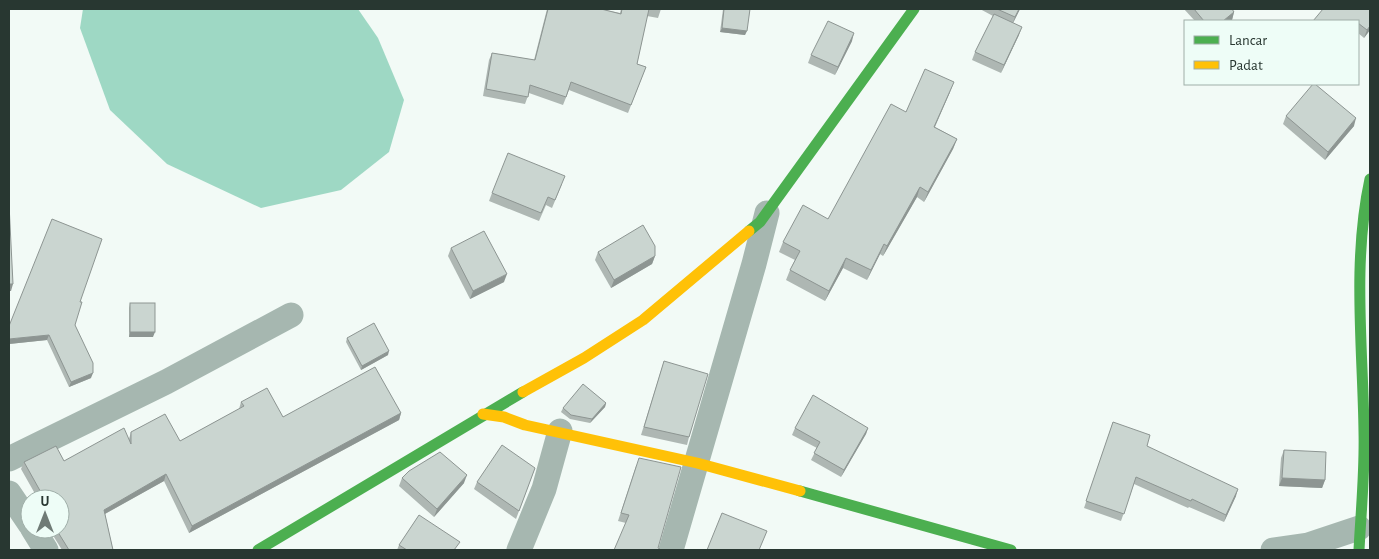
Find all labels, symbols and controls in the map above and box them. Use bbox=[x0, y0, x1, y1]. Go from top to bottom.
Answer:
legend bbox=[1184, 20, 1359, 85]
text: Lancar bbox=[1229, 33, 1267, 48]
text: Padat bbox=[1229, 58, 1263, 73]
north arrow bbox=[20, 489, 70, 539]
text: U bbox=[41, 495, 50, 509]

